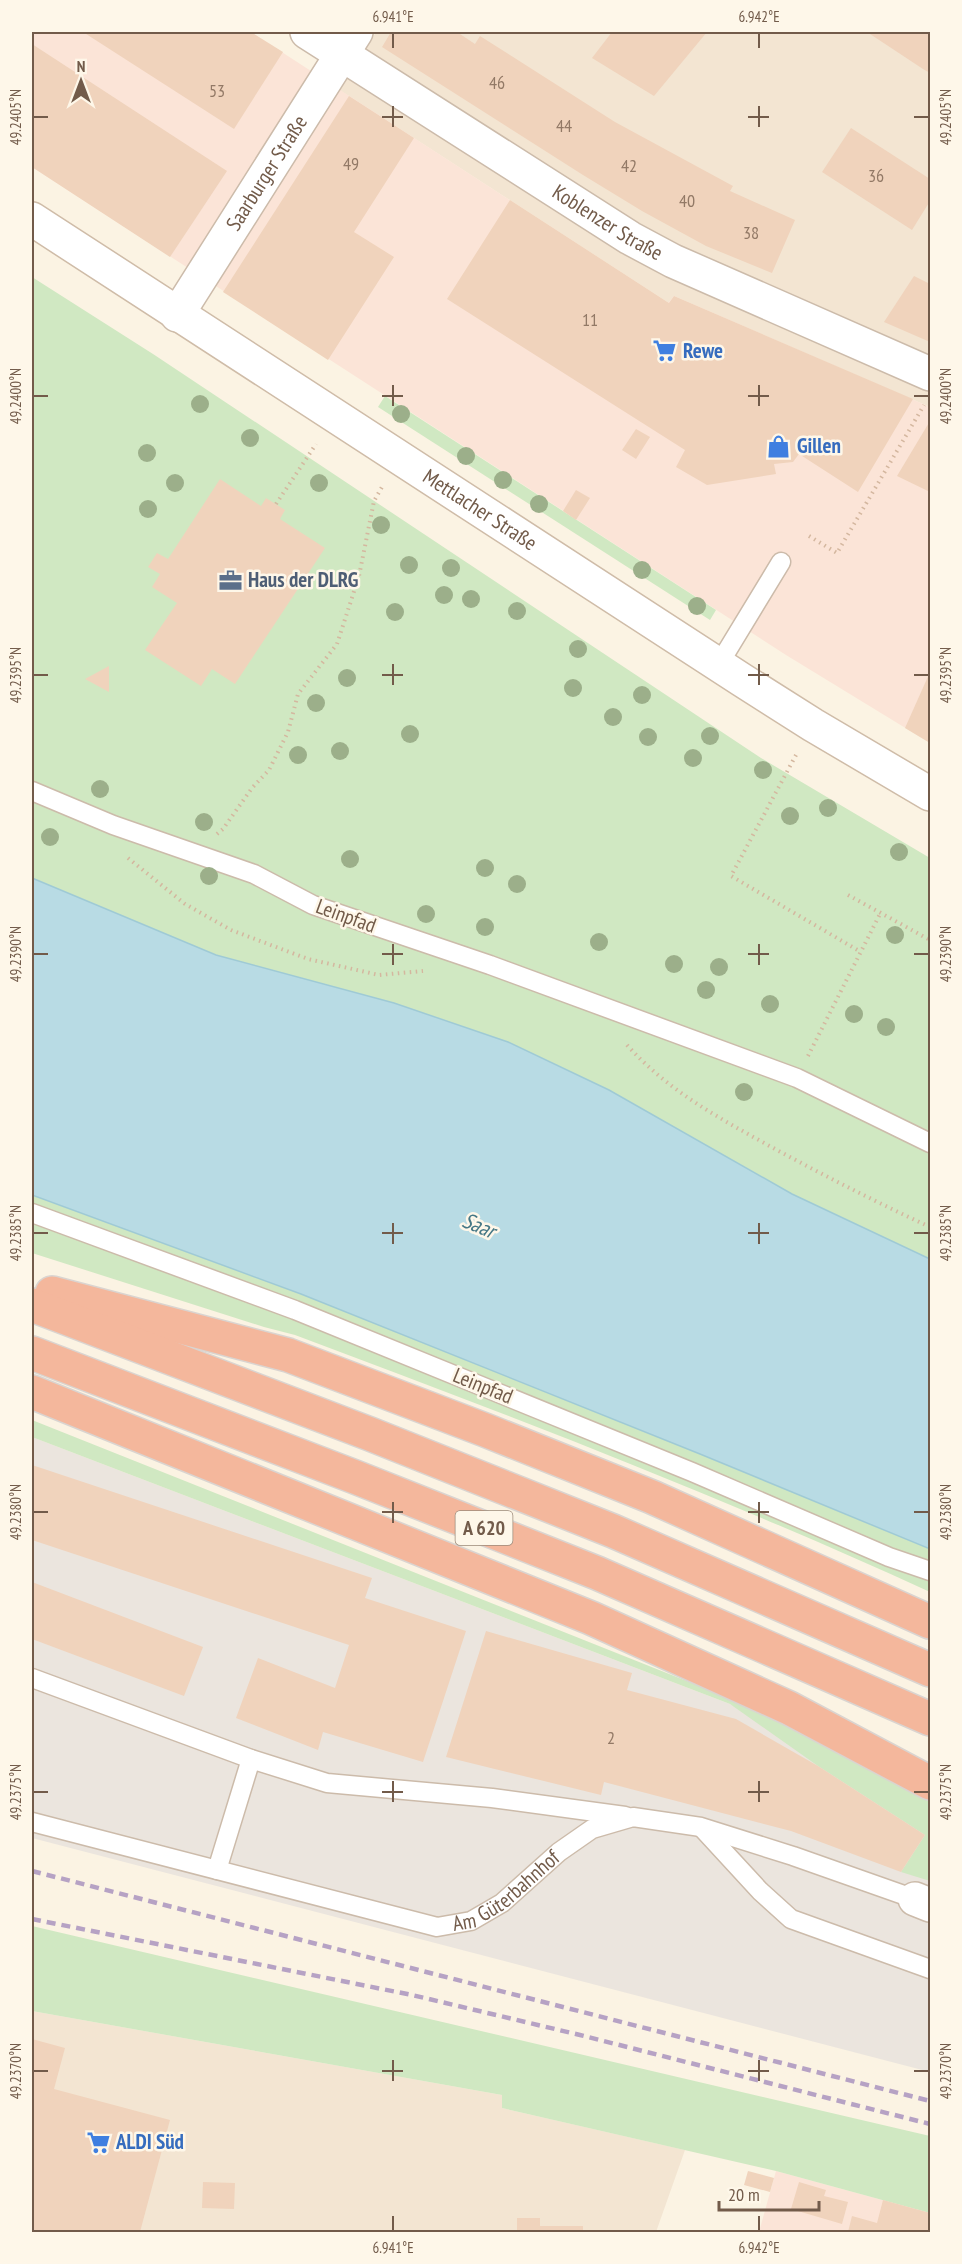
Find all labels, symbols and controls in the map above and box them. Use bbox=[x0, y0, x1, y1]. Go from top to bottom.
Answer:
text: 6.941°E bbox=[372, 7, 414, 26]
text: 6.942°E bbox=[738, 7, 780, 26]
north arrow bbox=[51, 51, 111, 111]
text: N bbox=[77, 56, 85, 76]
house number: 46 bbox=[489, 71, 505, 94]
house number: 53 bbox=[209, 79, 225, 102]
text: 49.2405°N bbox=[6, 89, 25, 145]
text: 49.2405°N bbox=[936, 89, 955, 145]
street label: Saarburger Straße bbox=[220, 110, 313, 236]
house number: 44 bbox=[556, 114, 572, 137]
house number: 49 bbox=[343, 152, 359, 175]
house number: 42 bbox=[621, 154, 637, 177]
house number: 36 bbox=[868, 164, 884, 187]
street label: Koblenzer Straße bbox=[548, 178, 668, 266]
house number: 40 bbox=[679, 189, 695, 212]
house number: 38 bbox=[743, 221, 759, 244]
house number: 11 bbox=[582, 308, 598, 331]
place label: Rewe bbox=[683, 337, 723, 364]
supermarket icon: Rewe bbox=[652, 338, 678, 364]
text: 49.2400°N bbox=[6, 368, 25, 424]
text: 49.2400°N bbox=[936, 368, 955, 424]
place label: Gillen bbox=[797, 432, 841, 459]
shop icon: Gillen bbox=[766, 433, 792, 459]
street label: Mettlacher Straße bbox=[418, 463, 542, 556]
place label: Haus der DLRG bbox=[248, 566, 358, 593]
office icon: Haus der DLRG bbox=[217, 567, 243, 593]
text: 49.2395°N bbox=[6, 647, 25, 703]
text: 49.2395°N bbox=[936, 647, 955, 703]
street label: Leinpfad bbox=[312, 892, 380, 939]
text: 49.2390°N bbox=[6, 926, 25, 982]
text: 49.2390°N bbox=[936, 926, 955, 982]
text: 49.2385°N bbox=[6, 1205, 25, 1261]
text: 49.2385°N bbox=[936, 1205, 955, 1261]
water label: Saar bbox=[458, 1206, 502, 1246]
street label: Leinpfad bbox=[449, 1361, 517, 1410]
text: 49.2380°N bbox=[6, 1484, 25, 1540]
text: 49.2380°N bbox=[936, 1484, 955, 1540]
road number: A 620 bbox=[456, 1511, 512, 1545]
house number: 2 bbox=[607, 1726, 615, 1749]
text: 49.2375°N bbox=[6, 1764, 25, 1820]
text: 49.2375°N bbox=[936, 1764, 955, 1820]
street label: Am Güterbahnhof bbox=[450, 1844, 565, 1937]
text: 49.2370°N bbox=[6, 2043, 25, 2099]
text: 49.2370°N bbox=[936, 2043, 955, 2099]
place label: ALDI Süd bbox=[115, 2128, 184, 2155]
supermarket icon: ALDI Süd bbox=[85, 2129, 111, 2155]
scale bar bbox=[719, 2174, 820, 2212]
text: 20 m bbox=[728, 2183, 760, 2206]
text: 6.941°E bbox=[372, 2238, 414, 2257]
text: 6.942°E bbox=[738, 2238, 780, 2257]

